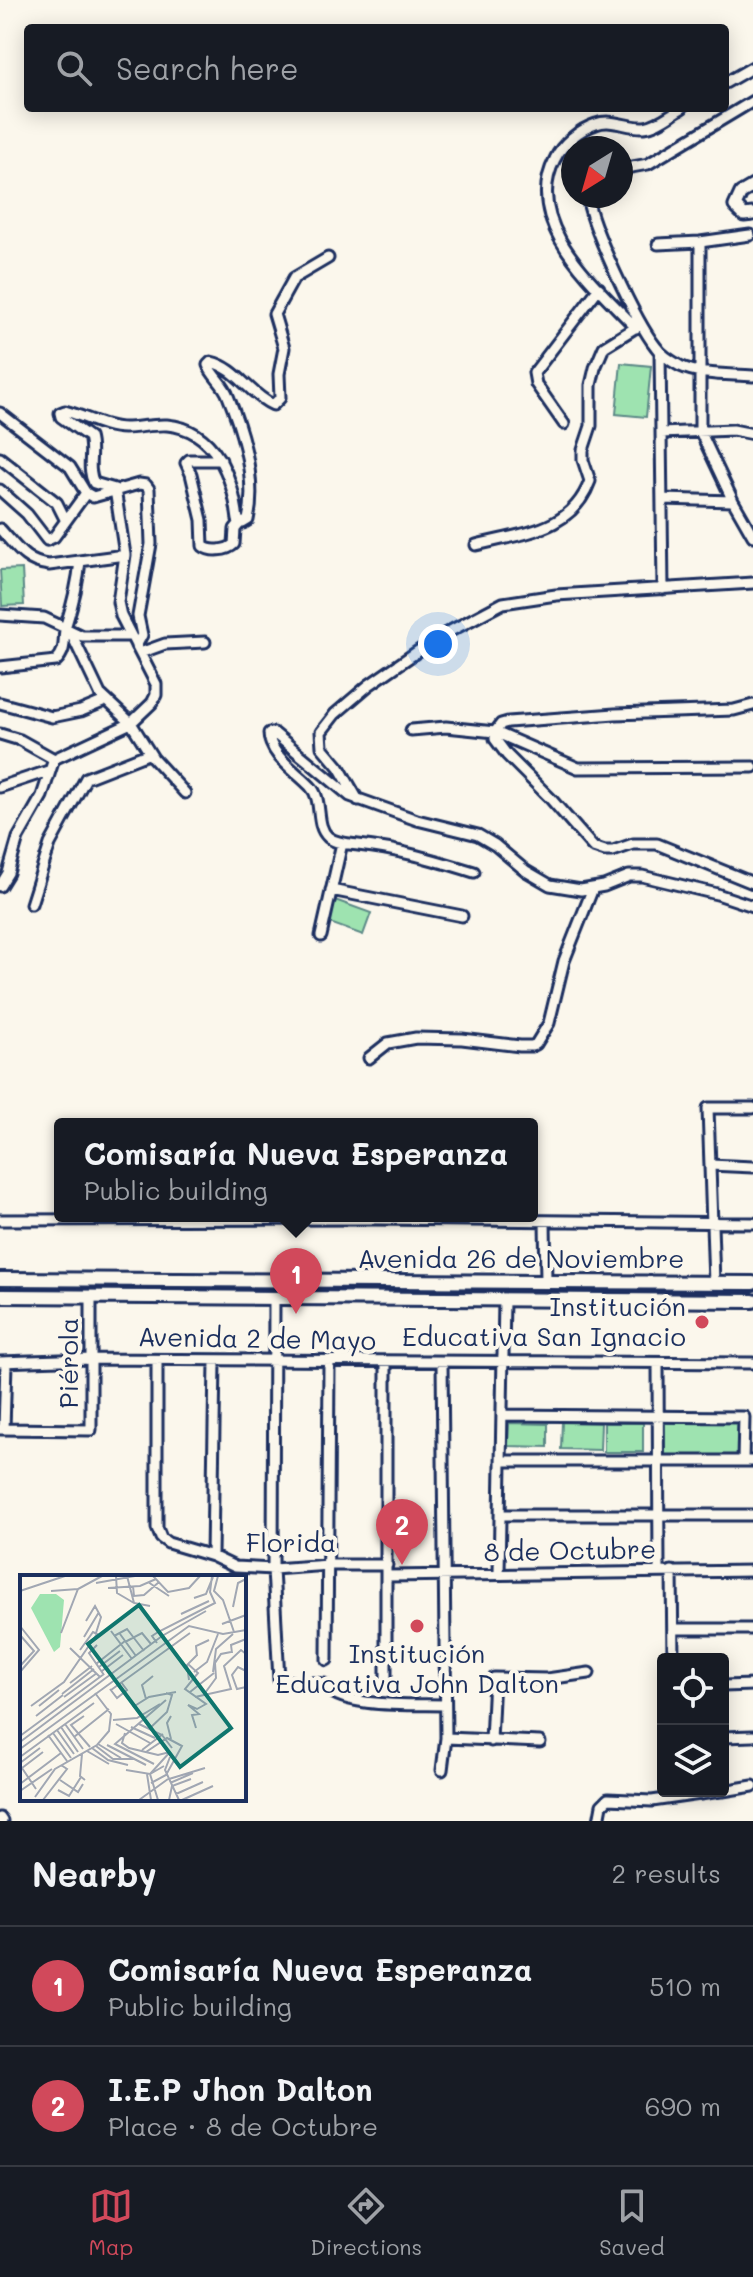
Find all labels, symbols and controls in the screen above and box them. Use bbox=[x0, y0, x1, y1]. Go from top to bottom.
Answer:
search box bbox=[24, 24, 729, 112]
icon: search bbox=[52, 46, 96, 90]
text: Search here bbox=[116, 48, 299, 88]
north arrow bbox=[561, 136, 633, 208]
your location bbox=[418, 624, 458, 664]
popup bbox=[54, 1118, 538, 1222]
text: Comisaría Nueva Esperanza bbox=[84, 1133, 508, 1173]
text: Public building bbox=[84, 1173, 268, 1207]
street label: Avenida 26 de Noviembre bbox=[358, 1241, 684, 1275]
pin: 1 bbox=[270, 1248, 322, 1314]
place label: Institución Educativa San Ignacio bbox=[402, 1289, 686, 1353]
marker: Institución Educativa San Ignacio bbox=[693, 1313, 711, 1331]
street label: Piérola bbox=[51, 1317, 85, 1409]
street label: Avenida 2 de Mayo bbox=[138, 1319, 376, 1357]
pin: 2 bbox=[376, 1499, 428, 1565]
street label: Florida bbox=[246, 1525, 336, 1559]
street label: 8 de Octubre bbox=[484, 1532, 656, 1569]
inset map bbox=[20, 1575, 246, 1801]
marker: Institución Educativa John Dalton bbox=[408, 1617, 426, 1635]
place label: Institución Educativa John Dalton bbox=[275, 1636, 559, 1700]
map controls bbox=[657, 1653, 729, 1797]
button: locate bbox=[657, 1653, 729, 1725]
button: layers bbox=[657, 1725, 729, 1797]
text: Nearby bbox=[32, 1851, 157, 1896]
text: 2 results bbox=[612, 1856, 721, 1890]
text: Comisaría Nueva Esperanza bbox=[108, 1949, 532, 1989]
text: 1 bbox=[52, 1969, 64, 2003]
text: 510 m bbox=[649, 1969, 721, 2003]
text: Public building bbox=[108, 1989, 292, 2023]
text: I.E.P Jhon Dalton bbox=[108, 2069, 372, 2109]
text: 2 bbox=[51, 2089, 65, 2123]
text: 690 m bbox=[645, 2089, 721, 2123]
text: Place · 8 de Octubre bbox=[108, 2109, 378, 2143]
tab: Map bbox=[89, 2184, 133, 2261]
tab: Directions bbox=[310, 2184, 422, 2261]
tab: Saved bbox=[599, 2184, 664, 2261]

